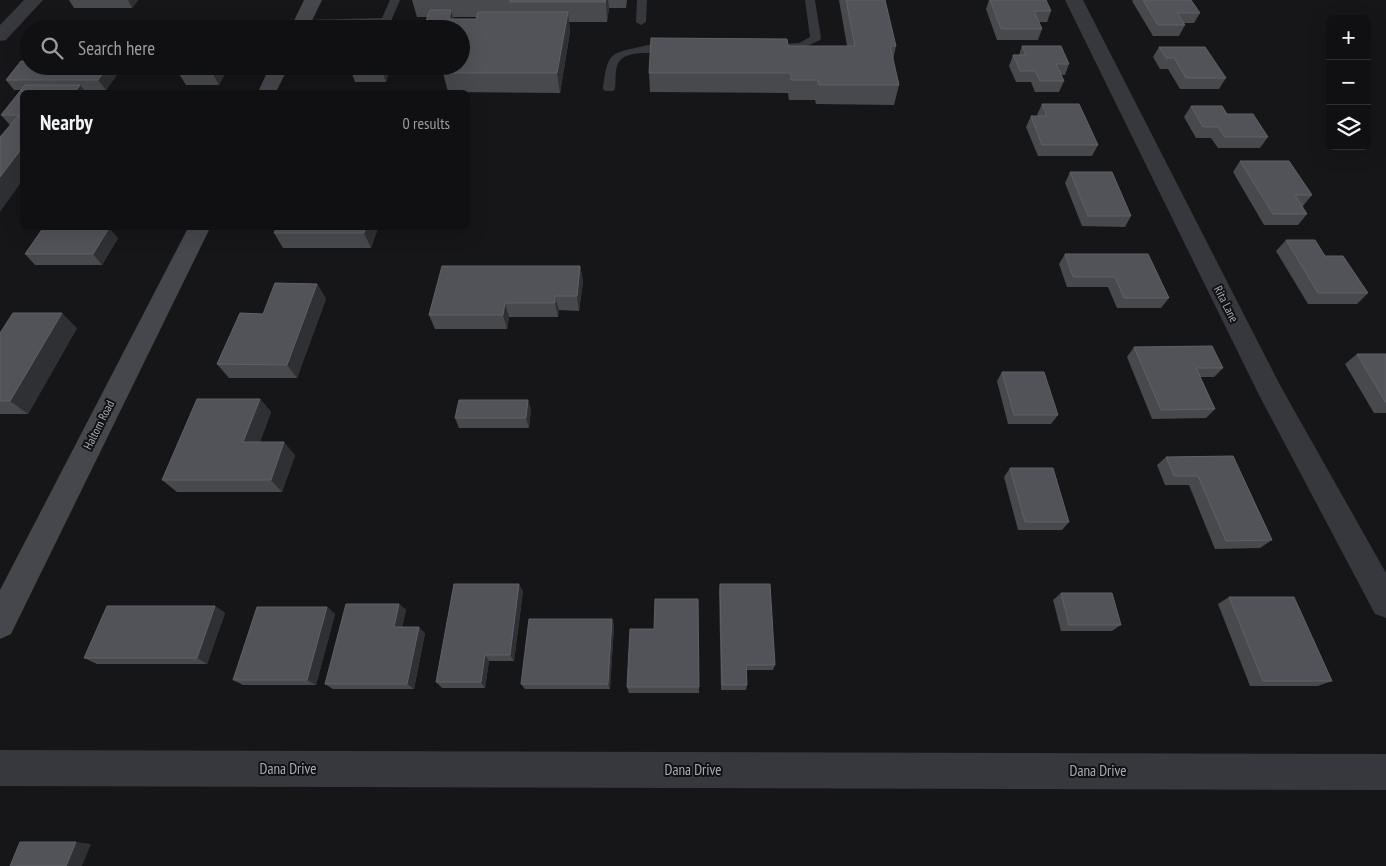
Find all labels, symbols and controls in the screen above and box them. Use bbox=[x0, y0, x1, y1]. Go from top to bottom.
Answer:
map controls bbox=[1326, 15, 1371, 150]
button: + bbox=[1326, 15, 1371, 60]
search box bbox=[20, 20, 470, 75]
icon: search bbox=[38, 34, 66, 62]
text: Search here bbox=[78, 36, 155, 60]
button: − bbox=[1326, 60, 1371, 105]
button: layers bbox=[1326, 105, 1371, 150]
text: Nearby bbox=[40, 109, 93, 136]
text: 0 results bbox=[403, 113, 450, 133]
street label: Rita Lane bbox=[1211, 283, 1242, 325]
street label: Haltom Road bbox=[80, 398, 117, 452]
street label: Dana Drive bbox=[260, 759, 316, 778]
street label: Dana Drive bbox=[665, 760, 721, 779]
street label: Dana Drive bbox=[1070, 761, 1126, 780]

